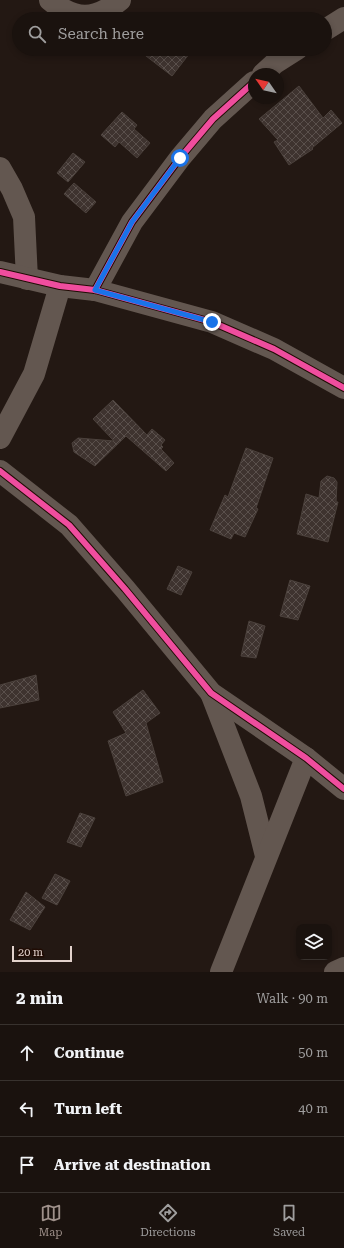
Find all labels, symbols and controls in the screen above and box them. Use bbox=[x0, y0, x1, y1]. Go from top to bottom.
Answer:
search box bbox=[12, 12, 332, 56]
icon: search bbox=[26, 23, 48, 45]
text: Search here bbox=[58, 25, 144, 43]
north arrow bbox=[248, 68, 284, 104]
route start bbox=[171, 149, 189, 167]
route end bbox=[203, 313, 221, 331]
map controls bbox=[296, 924, 332, 960]
button: layers bbox=[296, 924, 332, 960]
scale bar bbox=[12, 944, 72, 963]
text: 20 m bbox=[18, 946, 43, 959]
text: 2 min bbox=[16, 988, 63, 1008]
text: Walk · 90 m bbox=[256, 991, 328, 1006]
icon: ahead bbox=[16, 1042, 38, 1064]
text: Continue bbox=[54, 1044, 124, 1062]
text: 50 m bbox=[298, 1045, 328, 1060]
icon: left bbox=[16, 1098, 38, 1120]
text: Turn left bbox=[54, 1100, 122, 1118]
text: 40 m bbox=[298, 1101, 328, 1116]
icon: arrive bbox=[16, 1154, 38, 1176]
text: Arrive at destination bbox=[54, 1156, 210, 1174]
tab: Map bbox=[39, 1202, 62, 1239]
tab: Directions bbox=[140, 1202, 195, 1239]
tab: Saved bbox=[273, 1202, 305, 1239]

